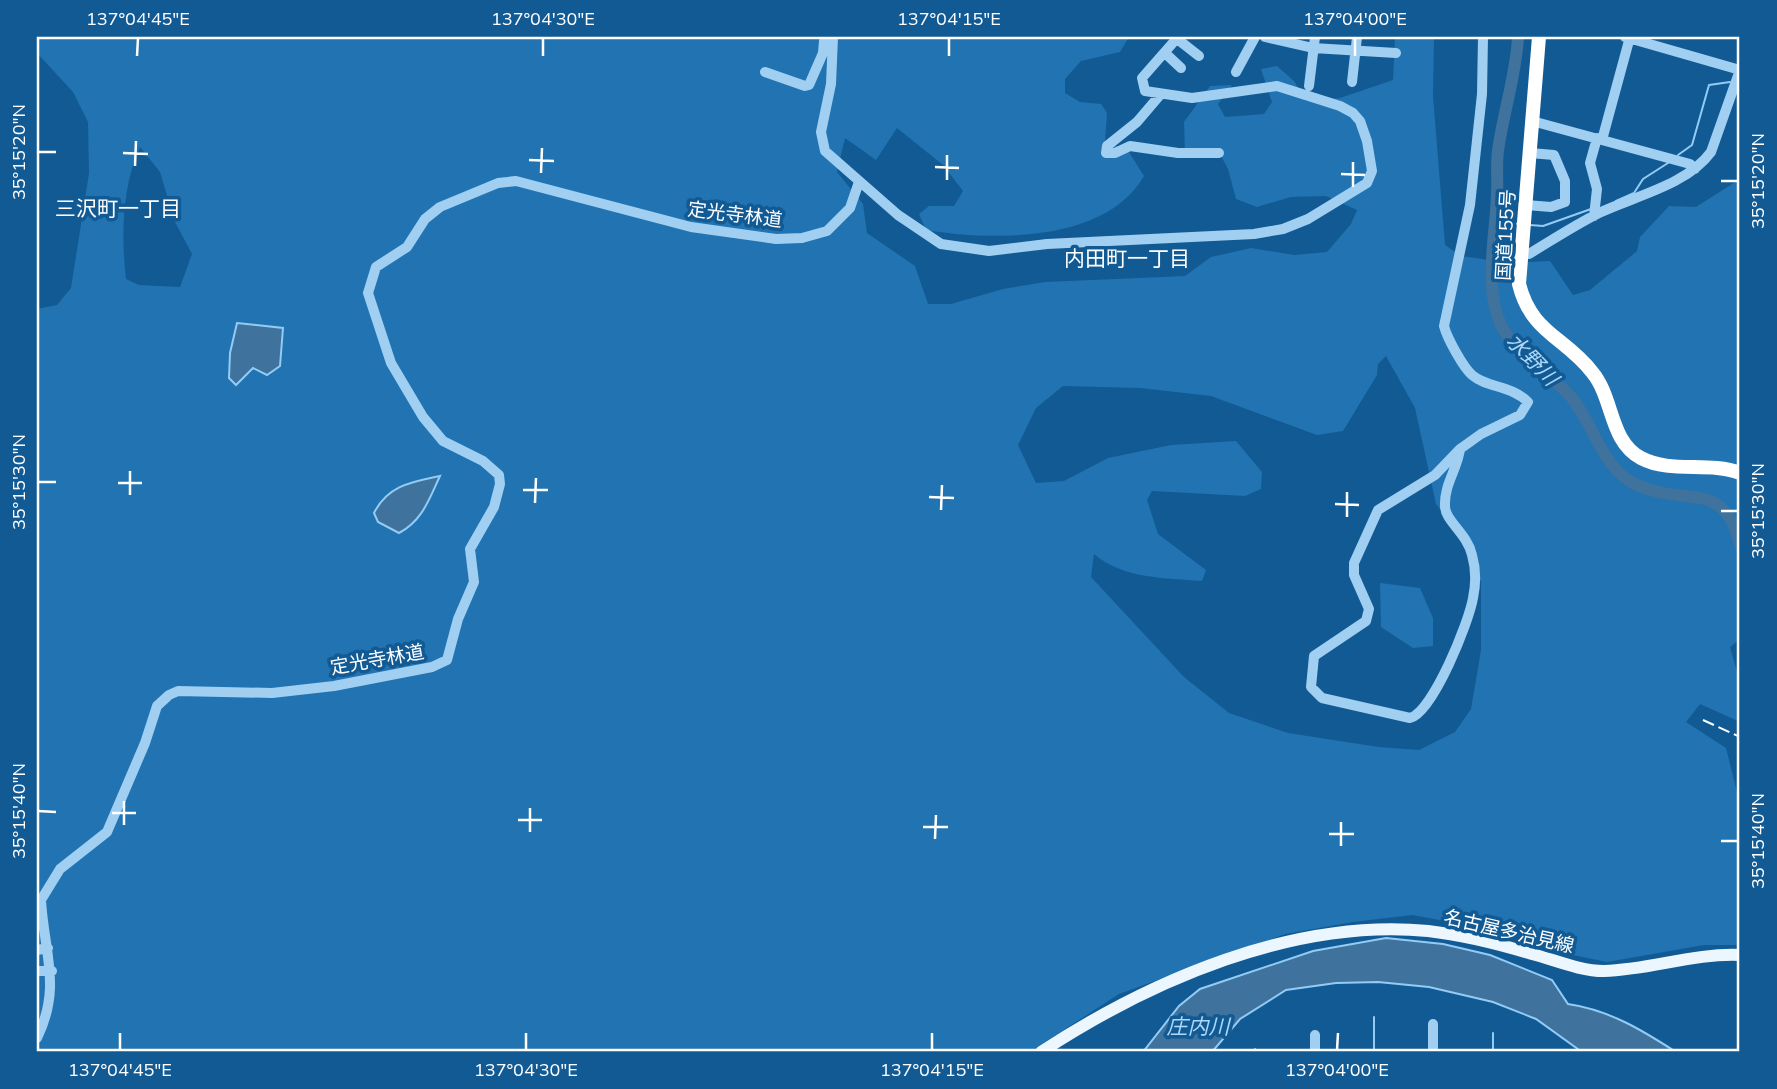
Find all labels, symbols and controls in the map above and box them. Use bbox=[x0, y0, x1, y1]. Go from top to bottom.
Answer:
text: 137°04'45"E bbox=[86, 7, 190, 30]
text: 137°04'30"E bbox=[491, 7, 595, 30]
text: 137°04'15"E bbox=[897, 7, 1001, 30]
text: 137°04'00"E bbox=[1303, 7, 1407, 30]
text: 35°15'20"N bbox=[7, 104, 30, 200]
text: 35°15'20"N bbox=[1746, 133, 1769, 229]
street label: 国道155号 bbox=[1491, 189, 1519, 281]
district label: 三沢町一丁目 bbox=[55, 195, 181, 221]
street label: 定光寺林道 bbox=[686, 196, 784, 232]
district label: 内田町一丁目 bbox=[1064, 245, 1190, 271]
water label: 水野川 bbox=[1502, 327, 1566, 392]
text: 35°15'30"N bbox=[7, 434, 30, 530]
text: 35°15'30"N bbox=[1746, 463, 1769, 559]
street label: 定光寺林道 bbox=[328, 639, 426, 679]
text: 35°15'40"N bbox=[7, 763, 30, 859]
text: 35°15'40"N bbox=[1746, 793, 1769, 889]
street label: 名古屋多治見線 bbox=[1441, 904, 1577, 958]
water label: 庄内川 bbox=[1167, 1013, 1231, 1039]
text: 137°04'45"E bbox=[68, 1058, 172, 1081]
text: 137°04'30"E bbox=[474, 1058, 578, 1081]
text: 137°04'15"E bbox=[880, 1058, 984, 1081]
text: 137°04'00"E bbox=[1285, 1058, 1389, 1081]

